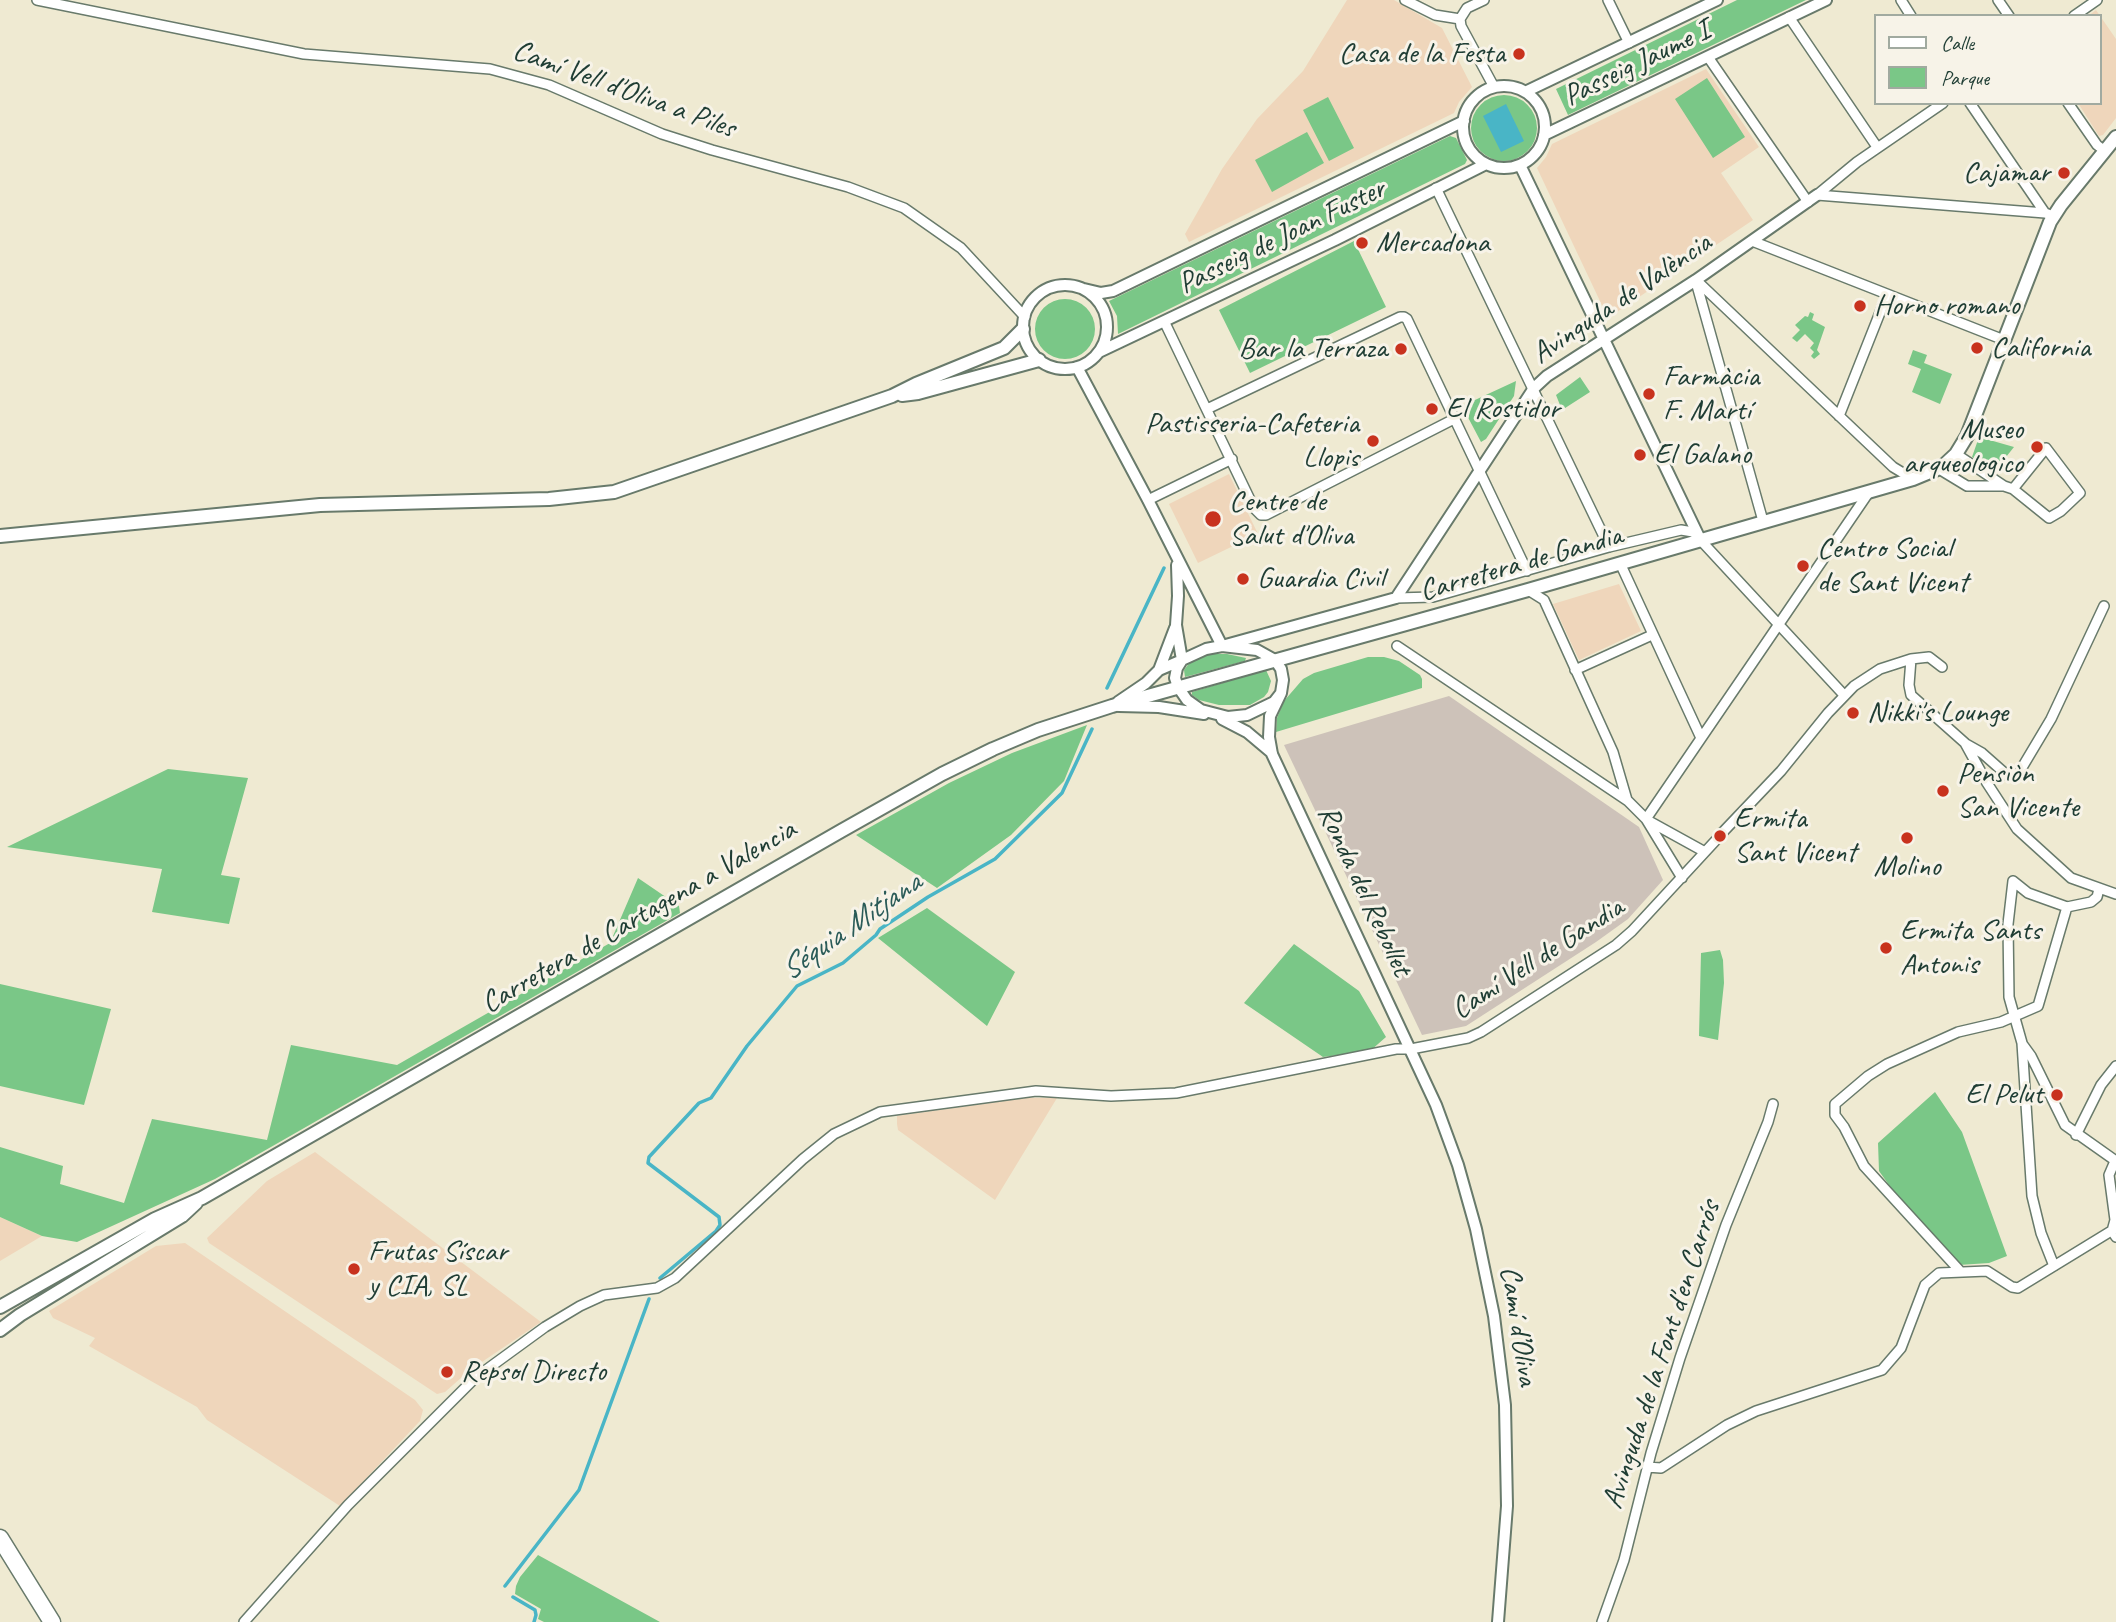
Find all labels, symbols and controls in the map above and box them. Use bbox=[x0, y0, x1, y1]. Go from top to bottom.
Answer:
street label: Passeig Jaume I bbox=[1558, 13, 1716, 115]
legend bbox=[1874, 14, 2102, 105]
text: Calle bbox=[1941, 30, 1974, 56]
street label: Camí Vell d'Oliva a Piles bbox=[508, 33, 740, 147]
place label: Casa de la Festa bbox=[1339, 36, 1505, 72]
marker: Casa de la Festa bbox=[1511, 46, 1527, 62]
text: Parque bbox=[1941, 65, 1989, 91]
place label: Cajamar bbox=[1963, 155, 2050, 191]
marker: Cajamar bbox=[2056, 165, 2072, 181]
street label: Passeig de Joan Fuster bbox=[1173, 171, 1391, 303]
place label: Mercadona bbox=[1376, 225, 1490, 261]
street label: Avinguda de València bbox=[1525, 226, 1719, 372]
marker: Mercadona bbox=[1354, 235, 1370, 251]
place label: Horno romano bbox=[1874, 288, 2019, 324]
marker: Horno romano bbox=[1852, 298, 1868, 314]
place label: California bbox=[1991, 330, 2090, 366]
place label: Bar la Terraza bbox=[1239, 331, 1387, 367]
marker: California bbox=[1969, 340, 1985, 356]
marker: Bar la Terraza bbox=[1393, 341, 1409, 357]
place label: Farmàcia F. Martí bbox=[1663, 359, 1759, 430]
marker: Farmàcia F. Martí bbox=[1641, 386, 1657, 402]
place label: El Rostidor bbox=[1446, 391, 1560, 427]
marker: El Rostidor bbox=[1424, 401, 1440, 417]
place label: Pastisseria-Cafeteria Llopis bbox=[1145, 406, 1359, 476]
place label: Museo arqueologico bbox=[1903, 412, 2023, 482]
marker: Pastisseria-Cafeteria Llopis bbox=[1365, 433, 1381, 449]
place label: El Galano bbox=[1654, 437, 1751, 473]
marker: Museo arqueologico bbox=[2029, 439, 2045, 455]
marker: El Galano bbox=[1632, 447, 1648, 463]
place label: Centre de Salut d'Oliva bbox=[1229, 484, 1353, 554]
marker: Centre de Salut d'Oliva bbox=[1203, 509, 1223, 529]
street label: Carretera de Gandia bbox=[1416, 518, 1626, 610]
place label: Centro Social de Sant Vicent bbox=[1817, 531, 1968, 602]
marker: Centro Social de Sant Vicent bbox=[1795, 558, 1811, 574]
place label: Guardia Civil bbox=[1257, 561, 1384, 597]
marker: Guardia Civil bbox=[1235, 571, 1251, 587]
place label: Nikki's Lounge bbox=[1867, 695, 2008, 731]
marker: Nikki's Lounge bbox=[1845, 705, 1861, 721]
place label: Pensiòn San Vicente bbox=[1957, 756, 2079, 826]
marker: Pensiòn San Vicente bbox=[1935, 783, 1951, 799]
street label: Ronda del Rebollet bbox=[1309, 800, 1419, 982]
place label: Ermita Sant Vicent bbox=[1734, 801, 1856, 872]
street label: Carretera de Cartagena a Valencia bbox=[475, 812, 803, 1022]
marker: Ermita Sant Vicent bbox=[1712, 828, 1728, 844]
marker: Molino bbox=[1899, 830, 1915, 846]
place label: Molino bbox=[1874, 849, 1940, 885]
water label: Séquia Mitjana bbox=[773, 864, 929, 990]
street label: Camí Vell de Gandia bbox=[1445, 890, 1631, 1028]
place label: Ermita Sants Antonis bbox=[1900, 913, 2041, 984]
marker: Ermita Sants Antonis bbox=[1878, 940, 1894, 956]
place label: El Pelut bbox=[1965, 1077, 2043, 1113]
marker: El Pelut bbox=[2049, 1087, 2065, 1103]
street label: Avinguda de la Font d'en Carrós bbox=[1595, 1197, 1729, 1513]
place label: Frutas Síscar y CIA, SL bbox=[368, 1234, 508, 1304]
marker: Frutas Síscar y CIA, SL bbox=[346, 1261, 362, 1277]
street label: Camí d’Oliva bbox=[1491, 1264, 1545, 1388]
place label: Repsol Directo bbox=[461, 1354, 606, 1390]
marker: Repsol Directo bbox=[439, 1364, 455, 1380]

